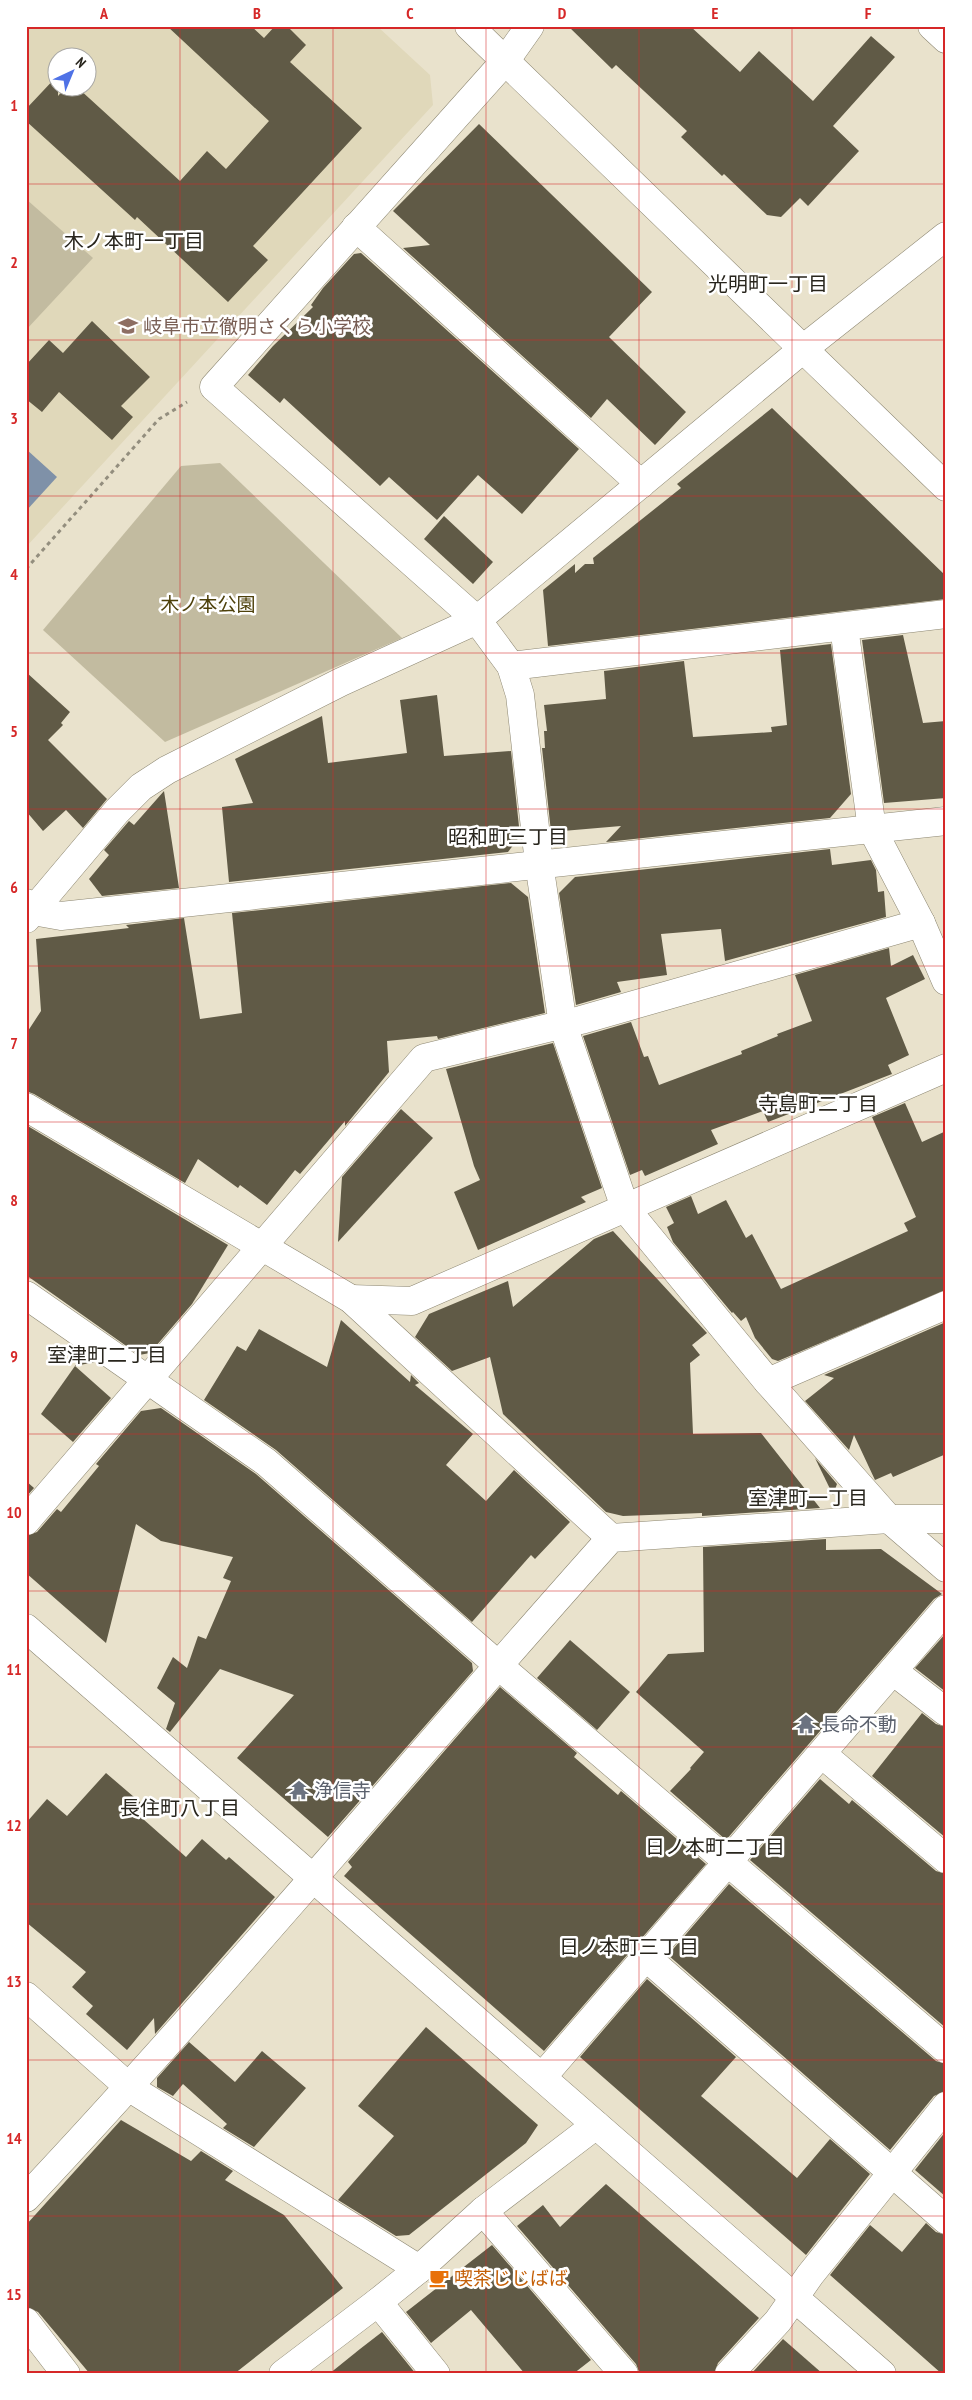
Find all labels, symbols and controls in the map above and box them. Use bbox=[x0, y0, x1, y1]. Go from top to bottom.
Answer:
text: A bbox=[99, 3, 109, 23]
text: B bbox=[253, 3, 261, 23]
text: C bbox=[406, 3, 414, 23]
text: D bbox=[558, 3, 567, 23]
text: E bbox=[712, 3, 719, 23]
text: F bbox=[865, 3, 872, 23]
north arrow bbox=[48, 48, 98, 98]
text: N bbox=[72, 54, 90, 72]
text: 1 bbox=[10, 95, 18, 115]
district label: 木ノ本町一丁目 bbox=[64, 228, 204, 254]
text: 2 bbox=[10, 252, 18, 272]
district label: 光明町一丁目 bbox=[708, 271, 828, 297]
place label: 岐阜市立徹明さくら小学校 bbox=[143, 314, 371, 338]
school or university icon: 岐阜市立徹明さくら小学校 bbox=[117, 315, 139, 337]
text: 3 bbox=[10, 408, 18, 428]
text: 4 bbox=[10, 564, 18, 584]
park label: 木ノ本公園 bbox=[160, 592, 256, 616]
text: 5 bbox=[10, 721, 18, 741]
district label: 昭和町三丁目 bbox=[448, 824, 568, 850]
text: 6 bbox=[10, 877, 18, 897]
text: 7 bbox=[10, 1033, 18, 1053]
district label: 寺島町二丁目 bbox=[758, 1091, 878, 1117]
text: 8 bbox=[10, 1190, 18, 1210]
district label: 室津町二丁目 bbox=[47, 1342, 167, 1368]
text: 9 bbox=[10, 1346, 18, 1366]
district label: 室津町一丁目 bbox=[748, 1485, 868, 1511]
text: 10 bbox=[6, 1502, 22, 1522]
text: 11 bbox=[6, 1659, 22, 1679]
place label: 長命不動 bbox=[821, 1712, 897, 1736]
temple icon: 長命不動 bbox=[795, 1713, 817, 1735]
place label: 浄信寺 bbox=[314, 1778, 371, 1802]
temple icon: 浄信寺 bbox=[288, 1779, 310, 1801]
district label: 長住町八丁目 bbox=[120, 1795, 240, 1821]
text: 12 bbox=[6, 1815, 22, 1835]
district label: 日ノ本町二丁目 bbox=[645, 1834, 785, 1860]
district label: 日ノ本町三丁目 bbox=[559, 1934, 699, 1960]
text: 13 bbox=[6, 1971, 22, 1991]
text: 14 bbox=[6, 2128, 22, 2148]
place label: 喫茶じじばば bbox=[454, 2266, 568, 2290]
cafe icon: 喫茶じじばば bbox=[428, 2267, 450, 2289]
text: 15 bbox=[6, 2284, 22, 2304]

